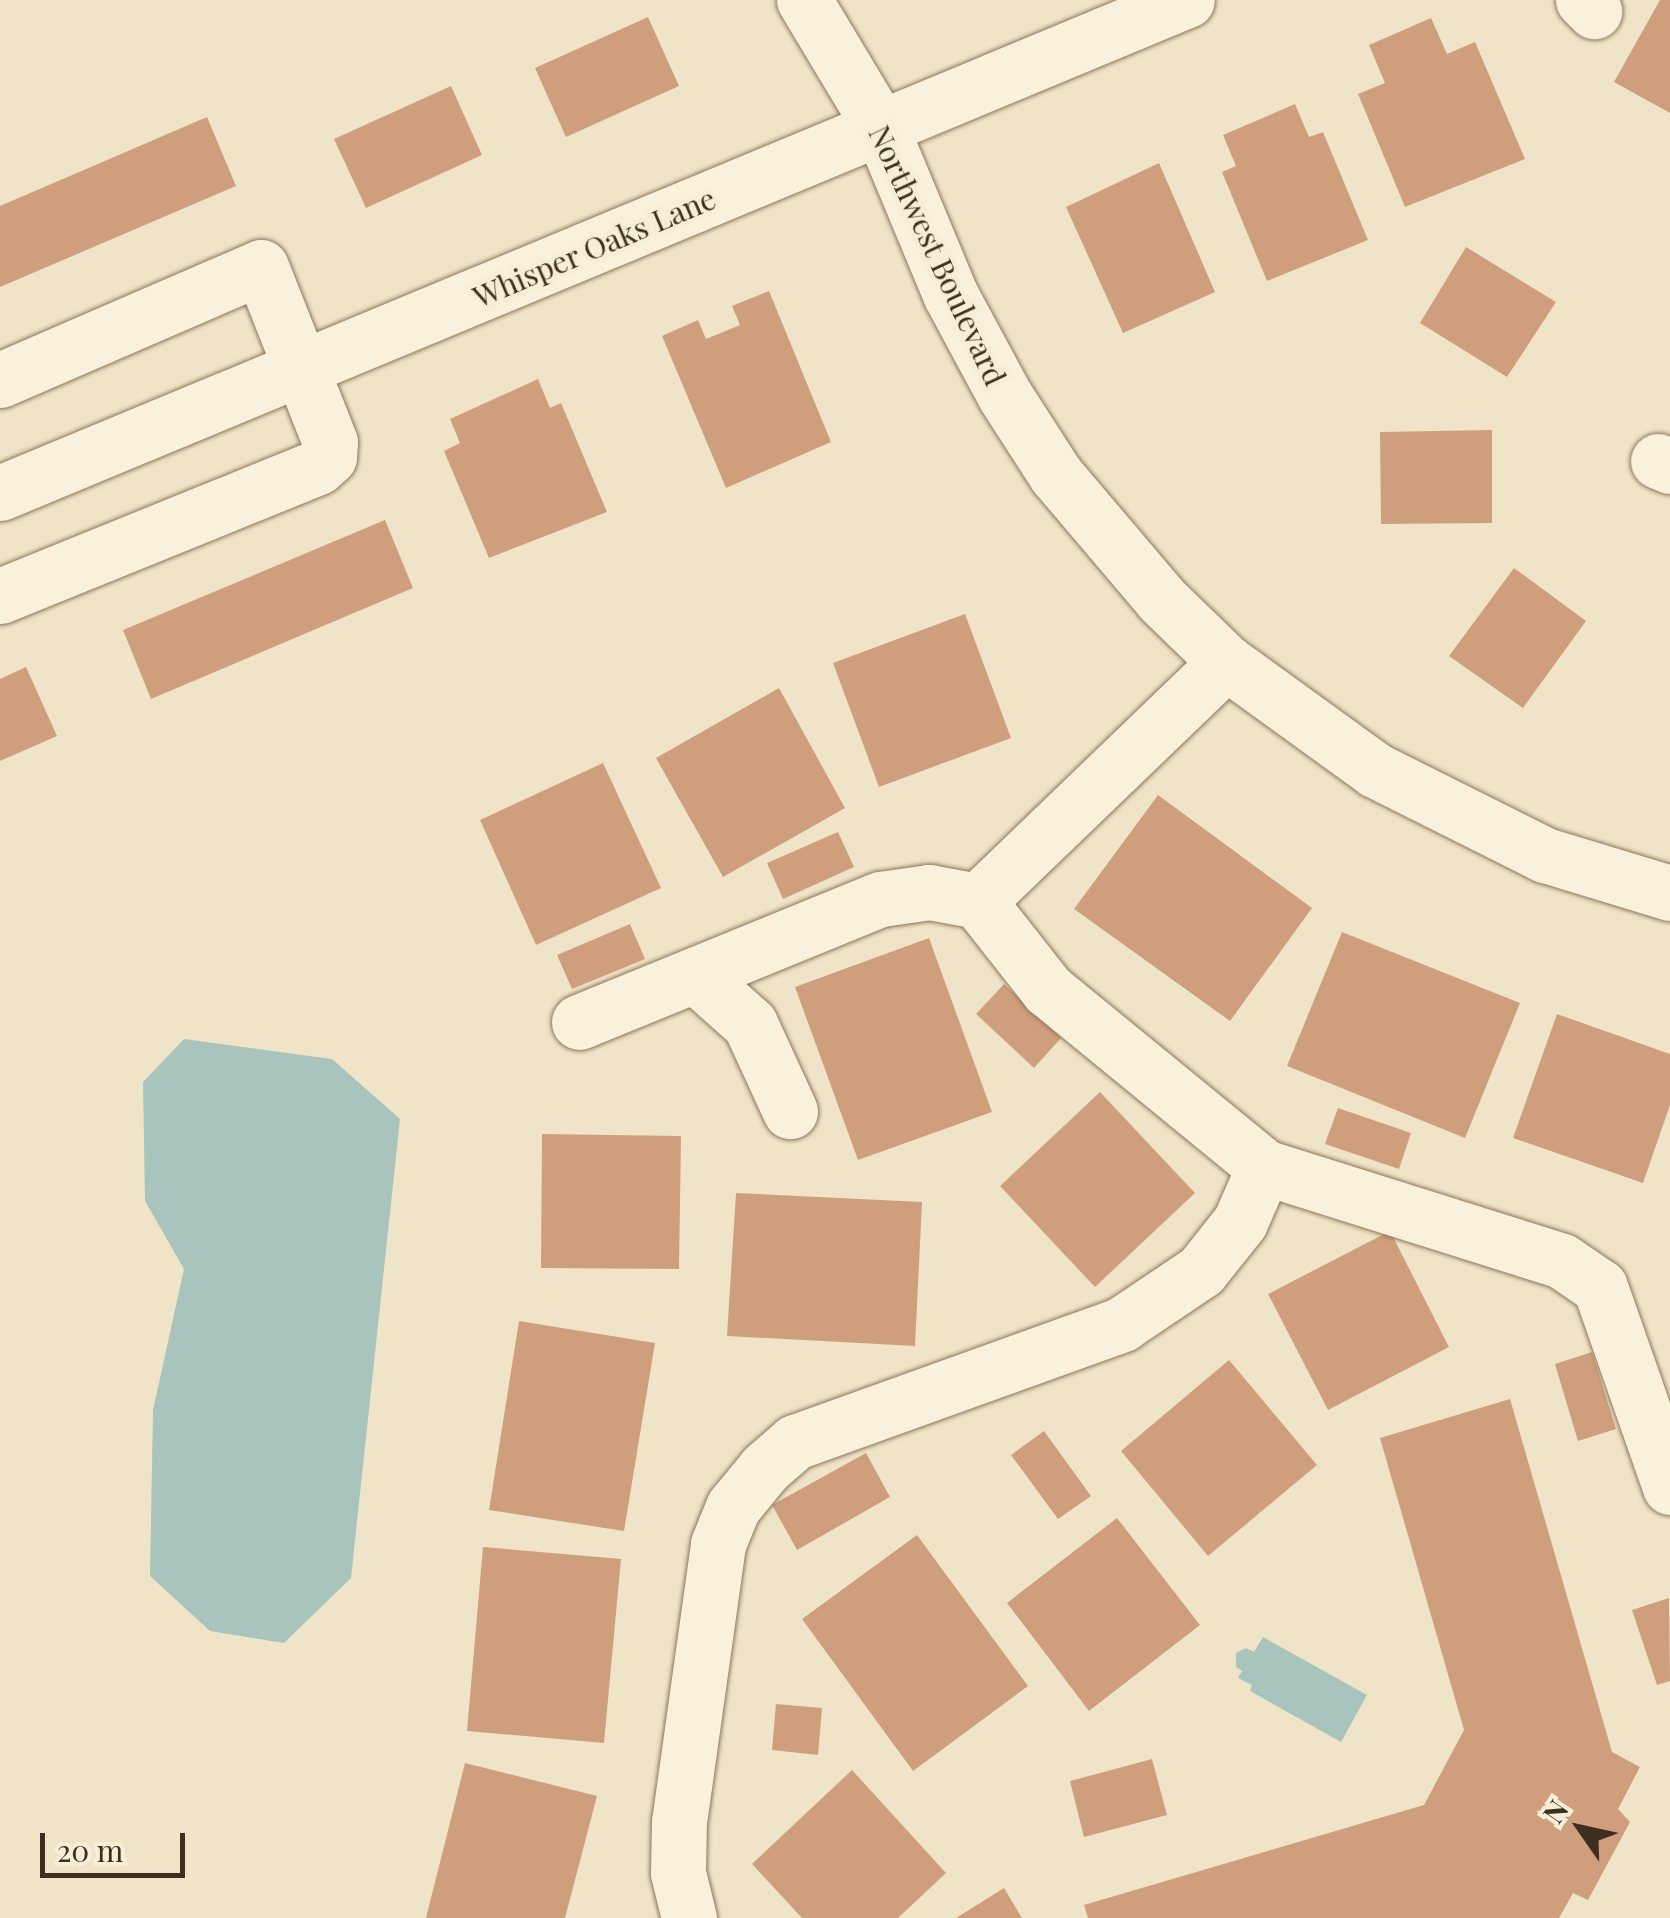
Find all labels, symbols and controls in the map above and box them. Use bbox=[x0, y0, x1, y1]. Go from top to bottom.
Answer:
street label: Northwest Boulevard bbox=[862, 119, 1014, 391]
street label: Whisper Oaks Lane bbox=[467, 180, 721, 314]
north arrow bbox=[1530, 1778, 1630, 1878]
text: N bbox=[1534, 1792, 1576, 1830]
scale bar bbox=[45, 1813, 190, 1875]
text: 20 m bbox=[57, 1830, 123, 1870]

